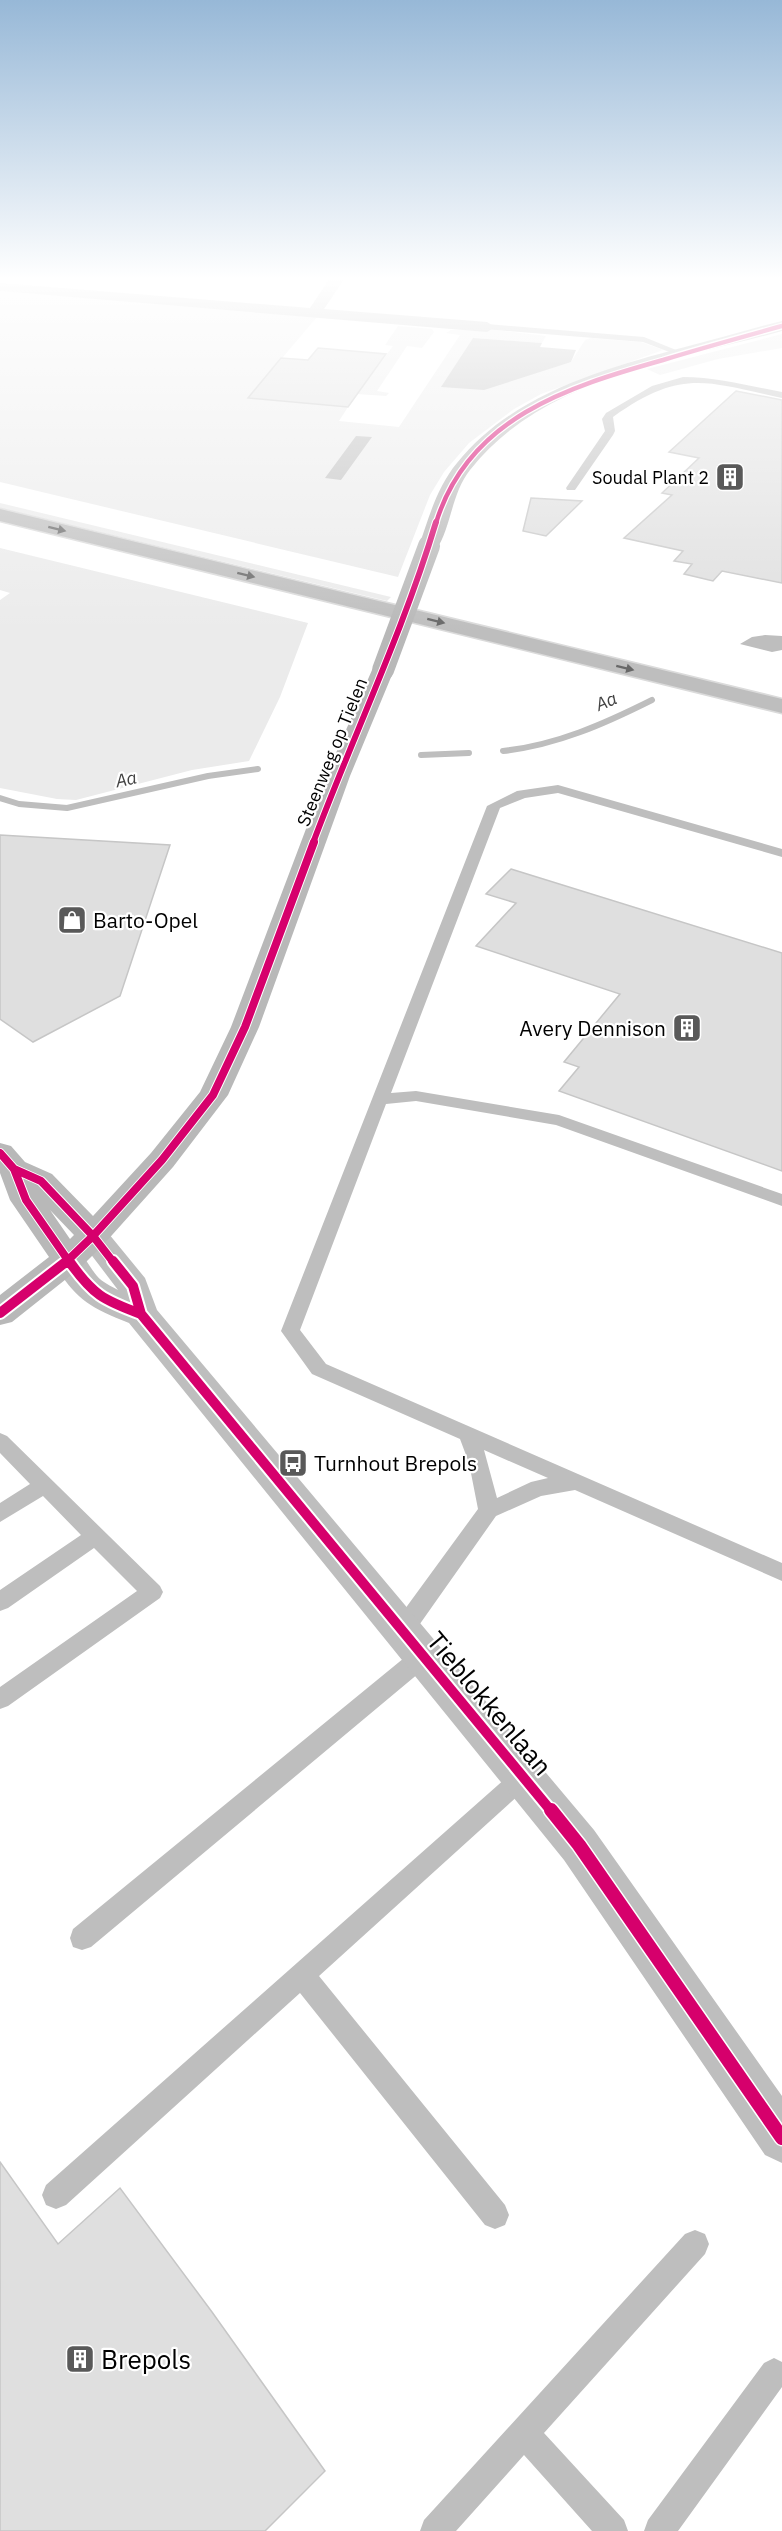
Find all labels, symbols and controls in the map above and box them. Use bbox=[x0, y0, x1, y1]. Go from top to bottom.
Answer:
building icon: Soudal Plant 2 bbox=[714, 461, 746, 493]
place label: Soudal Plant 2 bbox=[592, 466, 709, 489]
one-way arrow bbox=[48, 524, 66, 534]
one-way arrow bbox=[237, 571, 255, 581]
one-way arrow bbox=[426, 617, 445, 627]
one-way arrow bbox=[616, 663, 634, 673]
street label: Steenweg op Tielen bbox=[292, 674, 372, 830]
water label: Aa bbox=[591, 686, 620, 716]
water label: Aa bbox=[112, 766, 139, 793]
shop icon: Barto-Opel bbox=[56, 904, 88, 936]
place label: Barto-Opel bbox=[93, 906, 198, 934]
building icon: Avery Dennison bbox=[671, 1012, 703, 1044]
place label: Avery Dennison bbox=[519, 1014, 666, 1042]
bus stop icon: Turnhout Brepols bbox=[277, 1447, 309, 1479]
place label: Turnhout Brepols bbox=[314, 1449, 477, 1477]
street label: Tieblokkenlaan bbox=[420, 1624, 560, 1782]
place label: Brepols bbox=[101, 2342, 191, 2376]
building icon: Brepols bbox=[64, 2343, 96, 2375]

